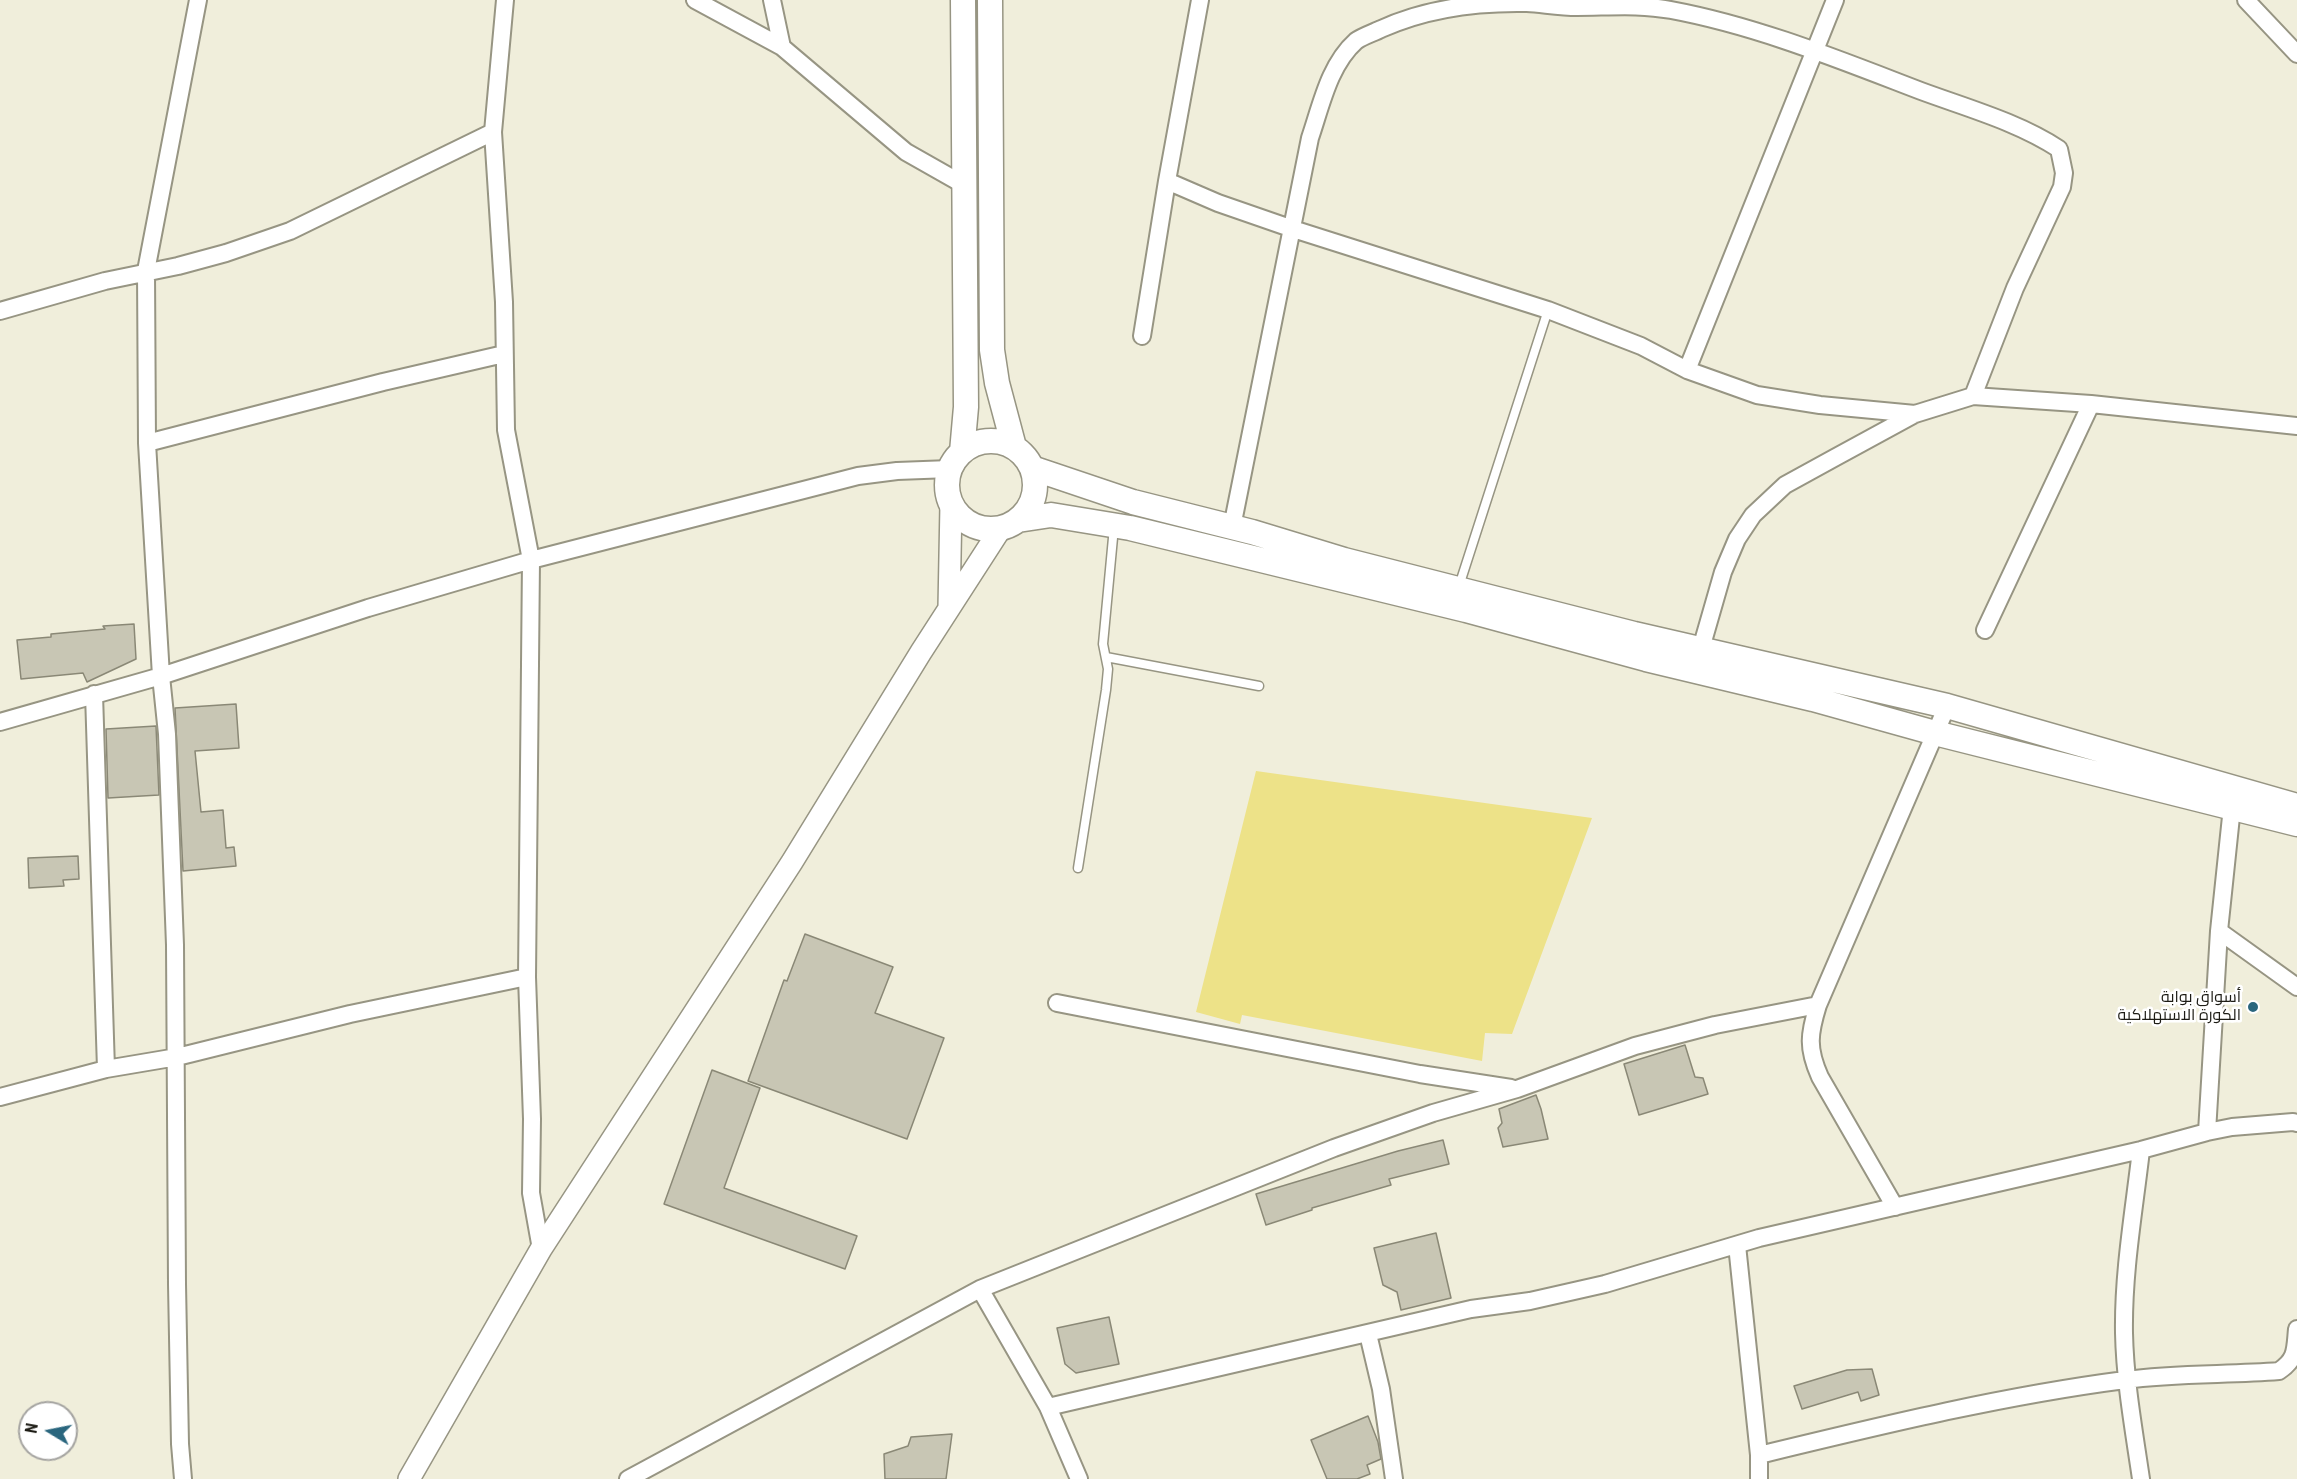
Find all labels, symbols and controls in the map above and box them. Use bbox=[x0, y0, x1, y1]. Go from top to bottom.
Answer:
place label: أسواق بوابة الكورة الاستهلاكية bbox=[2118, 988, 2241, 1026]
marker: أسواق بوابة الكورة الاستهلاكية bbox=[2246, 1000, 2260, 1014]
north arrow bbox=[18, 1401, 78, 1461]
text: N bbox=[22, 1422, 42, 1435]

